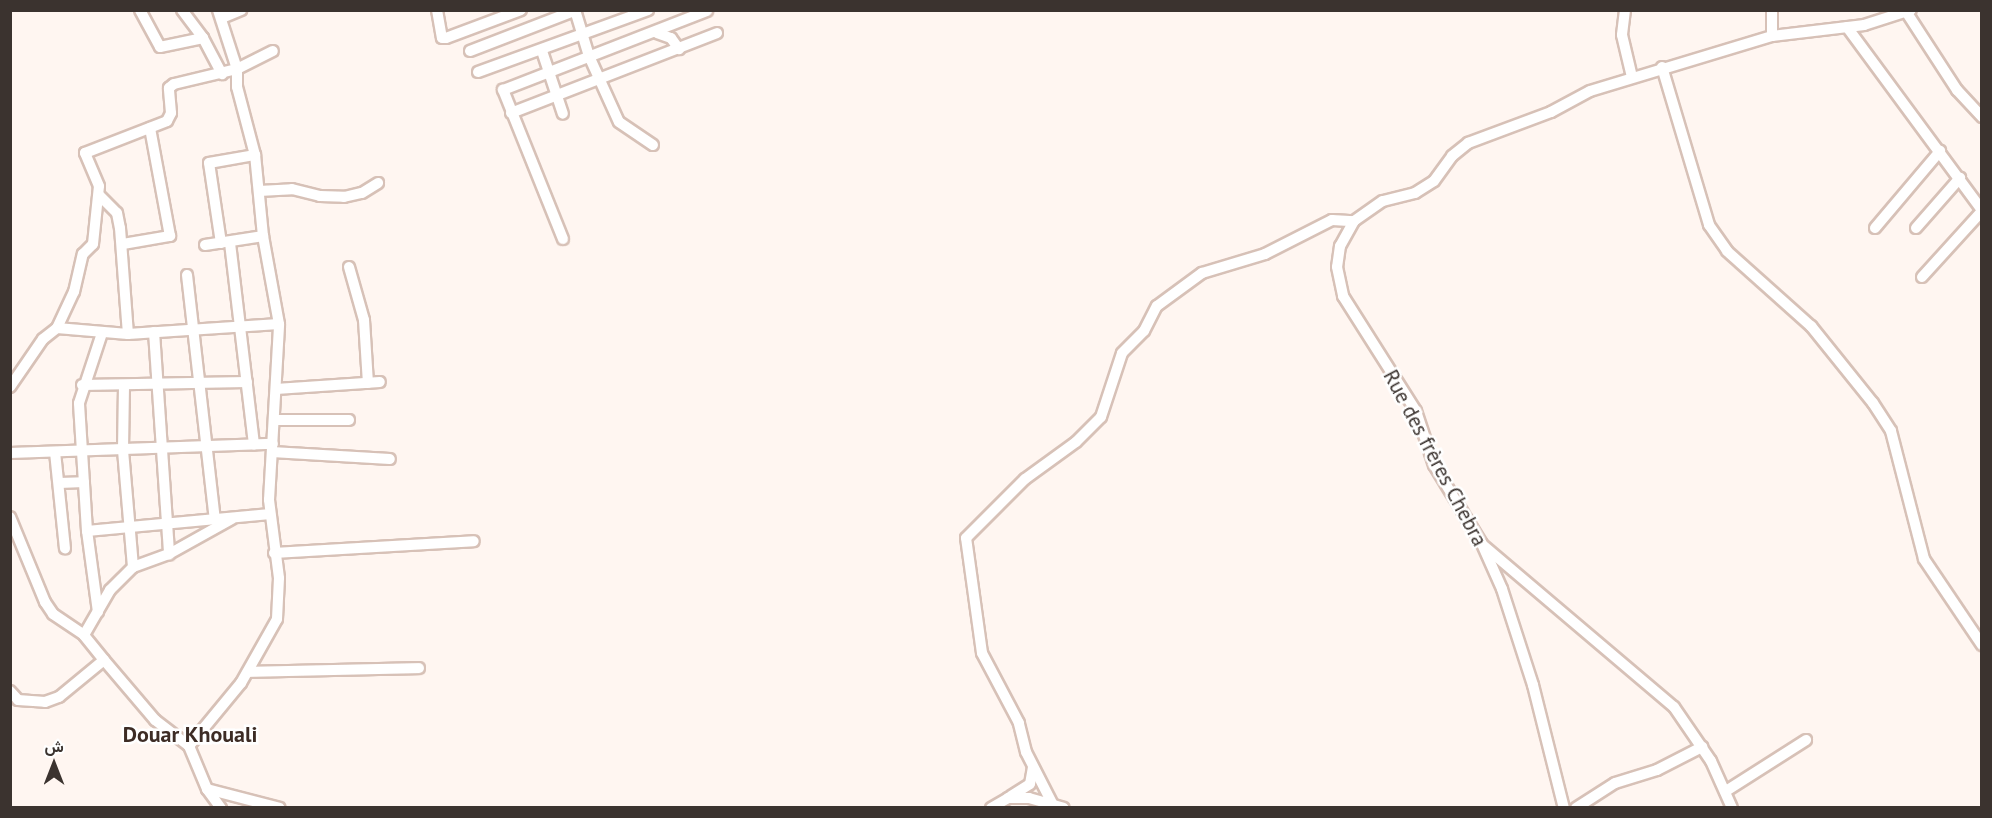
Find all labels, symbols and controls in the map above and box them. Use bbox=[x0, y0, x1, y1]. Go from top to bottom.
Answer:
street label: Rue des frères Chebra bbox=[1378, 366, 1492, 550]
district label: Douar Khouali bbox=[123, 722, 257, 748]
north arrow bbox=[24, 734, 84, 794]
text: ش bbox=[44, 736, 64, 756]

